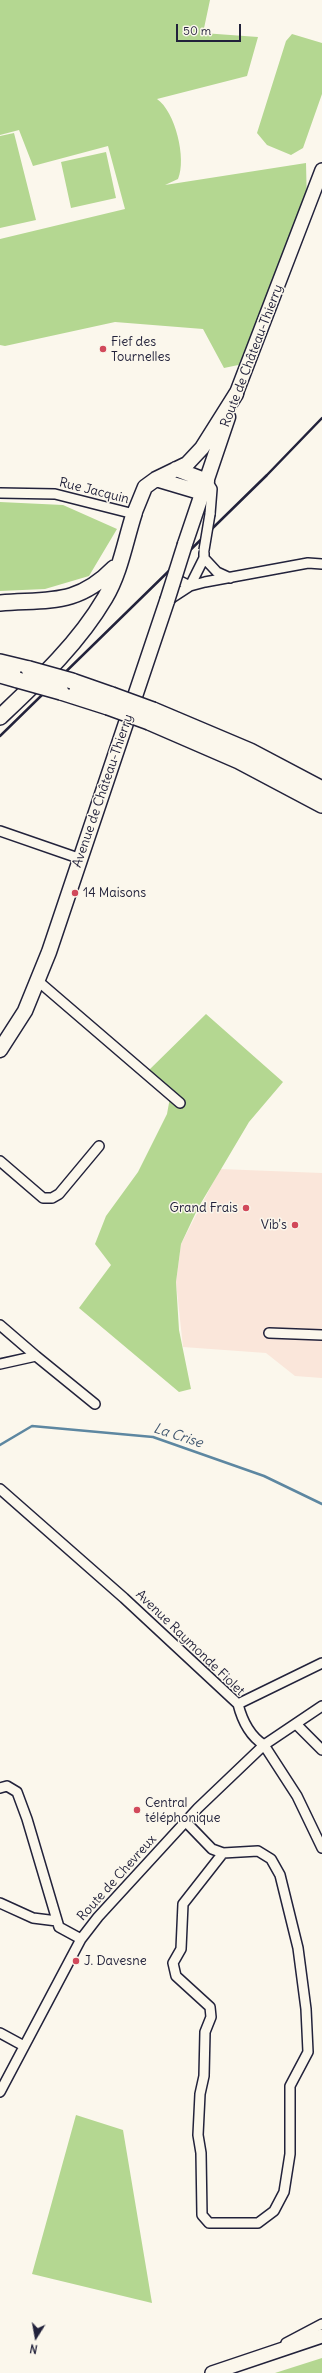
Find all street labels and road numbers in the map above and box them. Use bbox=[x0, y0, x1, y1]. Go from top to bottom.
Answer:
street label: Route de Château-Thierry bbox=[218, 282, 286, 430]
street label: Rue Jacquin bbox=[57, 475, 131, 507]
street label: Avenue de Château-Thierry bbox=[69, 712, 137, 870]
street label: Avenue Raymonde Fiolet bbox=[132, 1587, 248, 1699]
street label: Route de Chevreux bbox=[74, 1832, 160, 1924]

